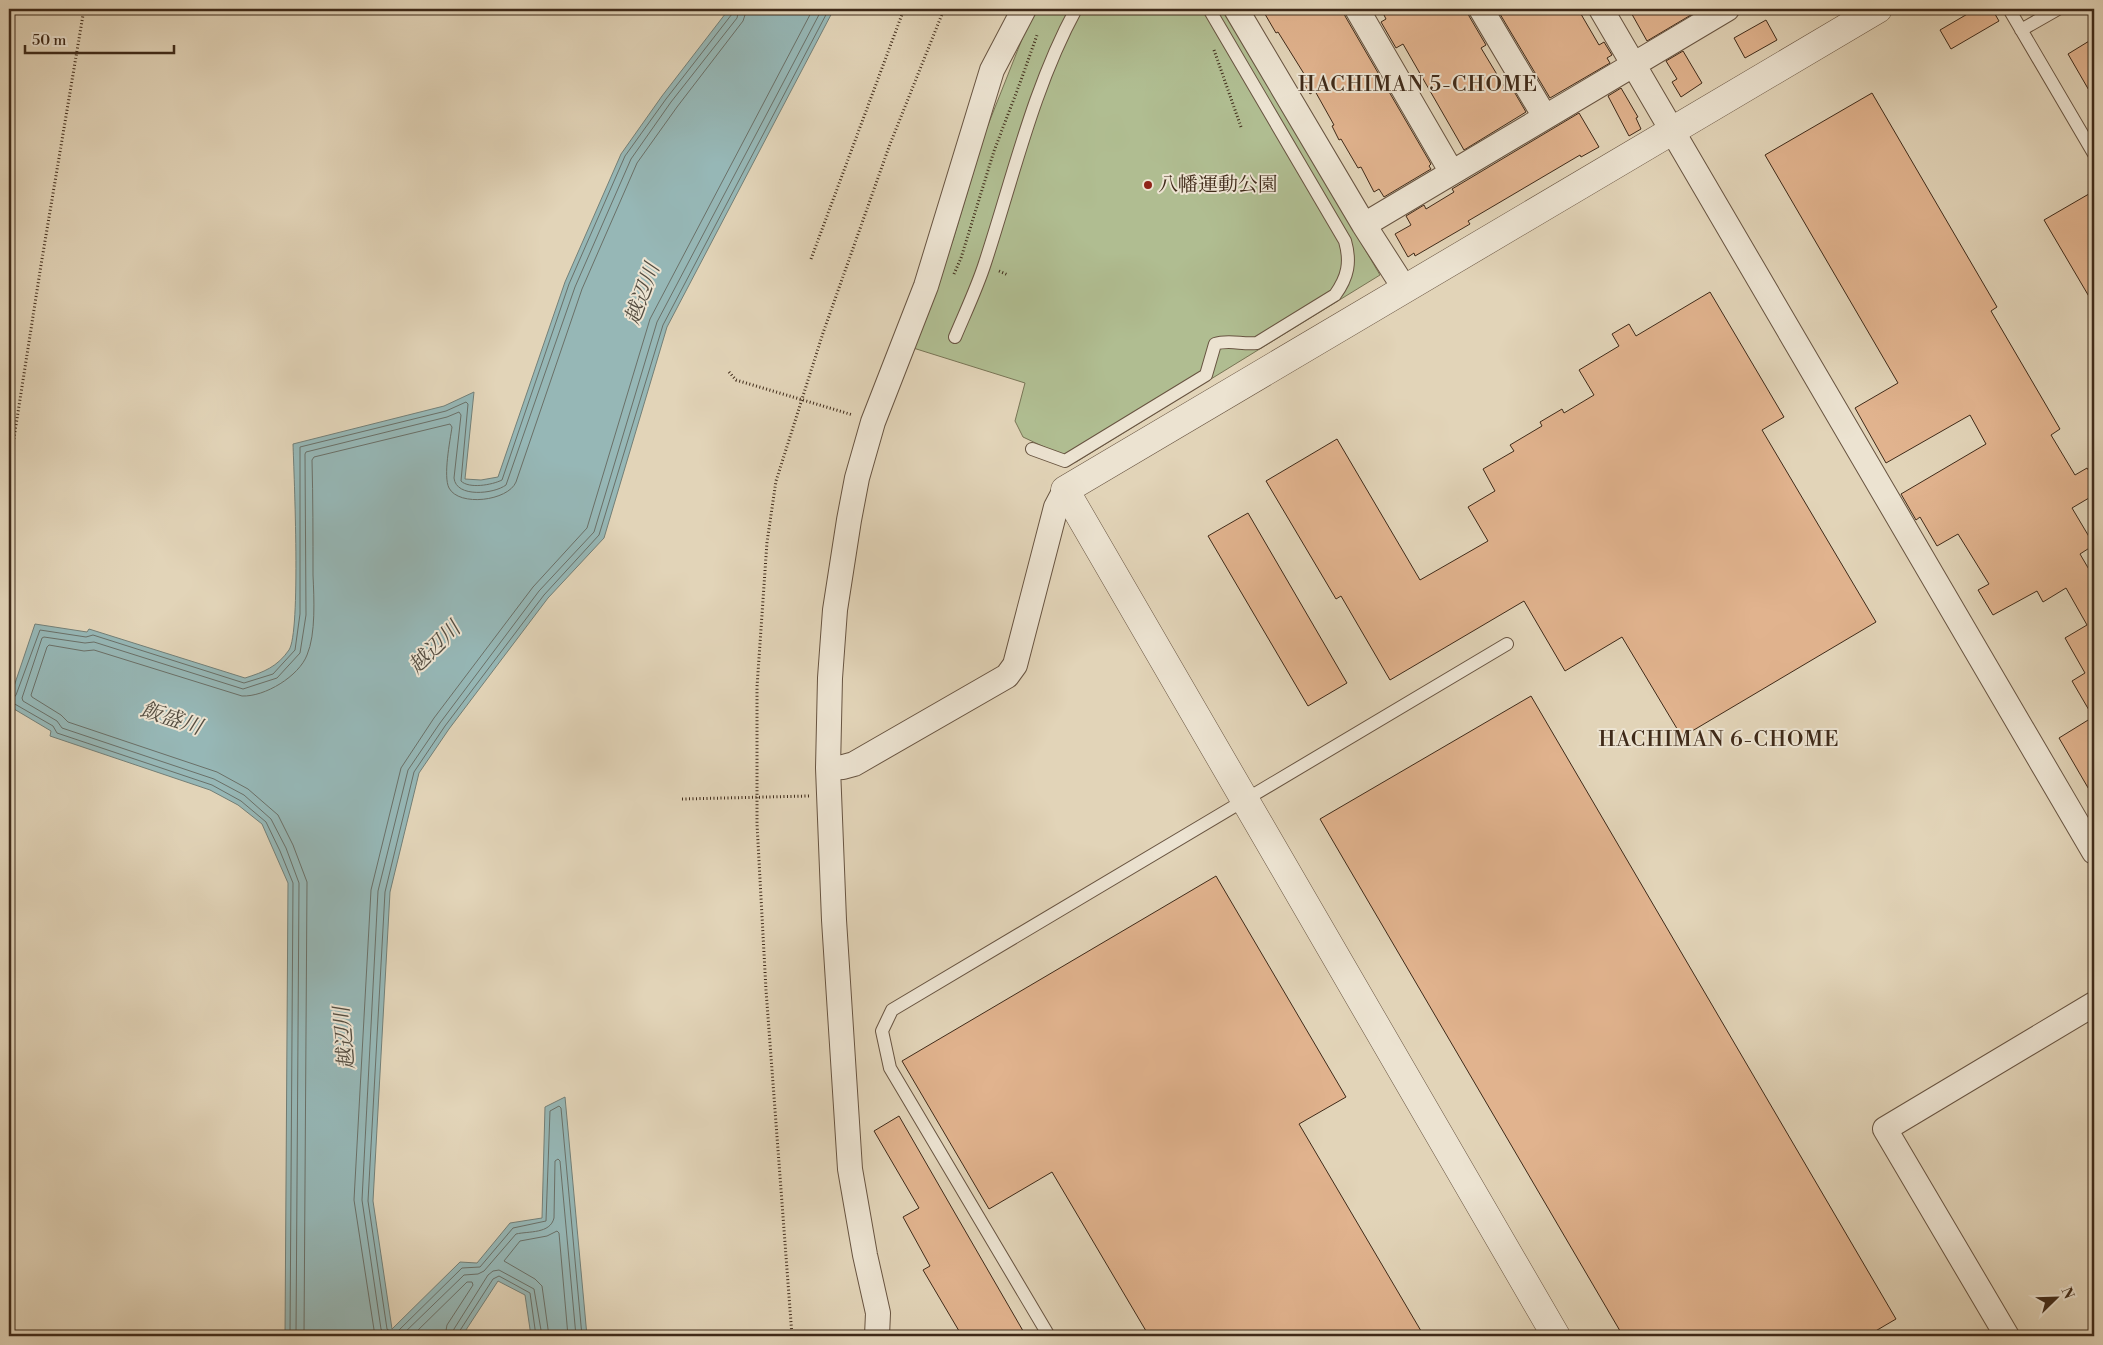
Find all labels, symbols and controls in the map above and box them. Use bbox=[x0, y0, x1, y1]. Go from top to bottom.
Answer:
scale bar bbox=[25, 22, 174, 54]
text: 50 m bbox=[32, 31, 66, 50]
district label: HACHIMAN 5-CHOME bbox=[1298, 72, 1538, 98]
place label: 八幡運動公園 bbox=[1158, 173, 1278, 198]
marker: 八幡運動公園 bbox=[1142, 179, 1154, 191]
water label: 越辺川 bbox=[620, 258, 667, 328]
water label: 越辺川 bbox=[404, 615, 468, 679]
water label: 飯盛川 bbox=[137, 697, 207, 742]
district label: HACHIMAN 6-CHOME bbox=[1599, 727, 1839, 753]
water label: 越辺川 bbox=[329, 1003, 361, 1071]
north arrow bbox=[2030, 1272, 2080, 1322]
text: N bbox=[2057, 1285, 2077, 1302]

